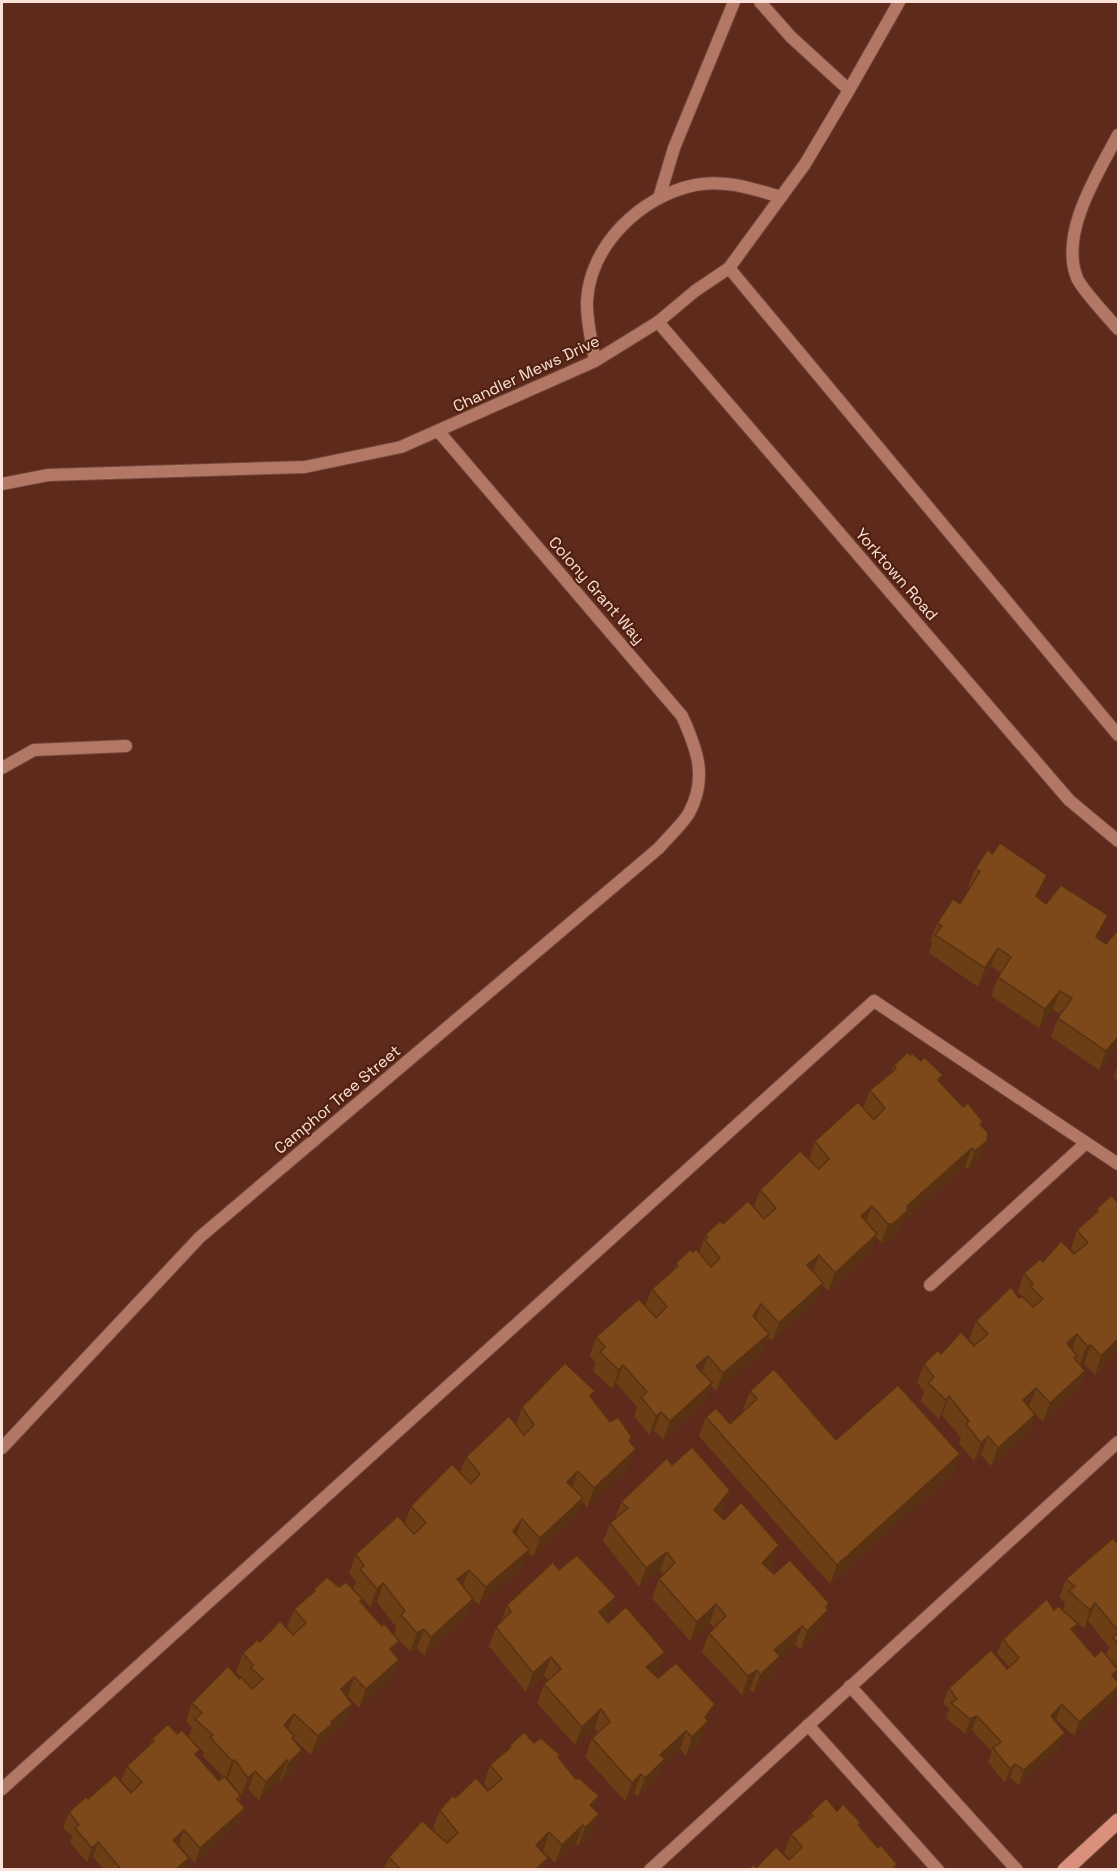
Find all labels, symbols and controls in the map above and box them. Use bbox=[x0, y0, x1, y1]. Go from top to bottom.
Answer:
street label: Chandler Mews Drive bbox=[449, 330, 603, 417]
street label: Yorktown Road bbox=[851, 524, 943, 625]
street label: Colony Grant Way bbox=[544, 532, 649, 649]
street label: Camphor Tree Street bbox=[270, 1040, 405, 1158]

